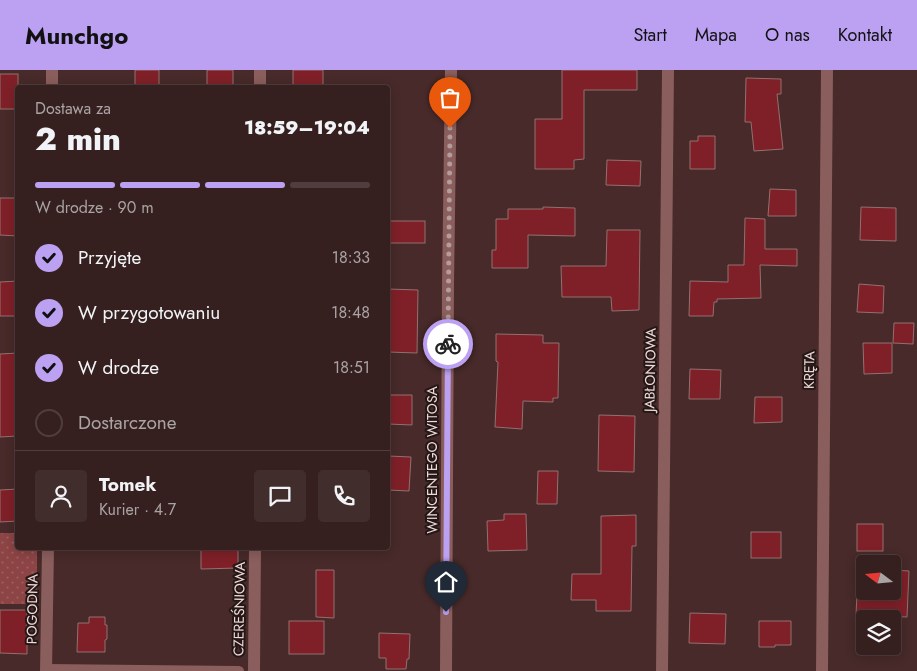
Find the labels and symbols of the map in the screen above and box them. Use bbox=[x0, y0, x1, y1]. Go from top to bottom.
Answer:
pin bbox=[429, 77, 471, 128]
courier bbox=[423, 319, 473, 369]
street label: JABŁONIOWA bbox=[639, 327, 661, 414]
street label: KRĘTA bbox=[799, 350, 819, 389]
street label: WINCENTEGO WITOSA bbox=[422, 385, 442, 534]
north arrow bbox=[856, 555, 901, 600]
street label: CZEREŚNIOWA bbox=[228, 561, 250, 656]
pin bbox=[425, 561, 467, 612]
street label: POGODNA bbox=[21, 573, 43, 644]

